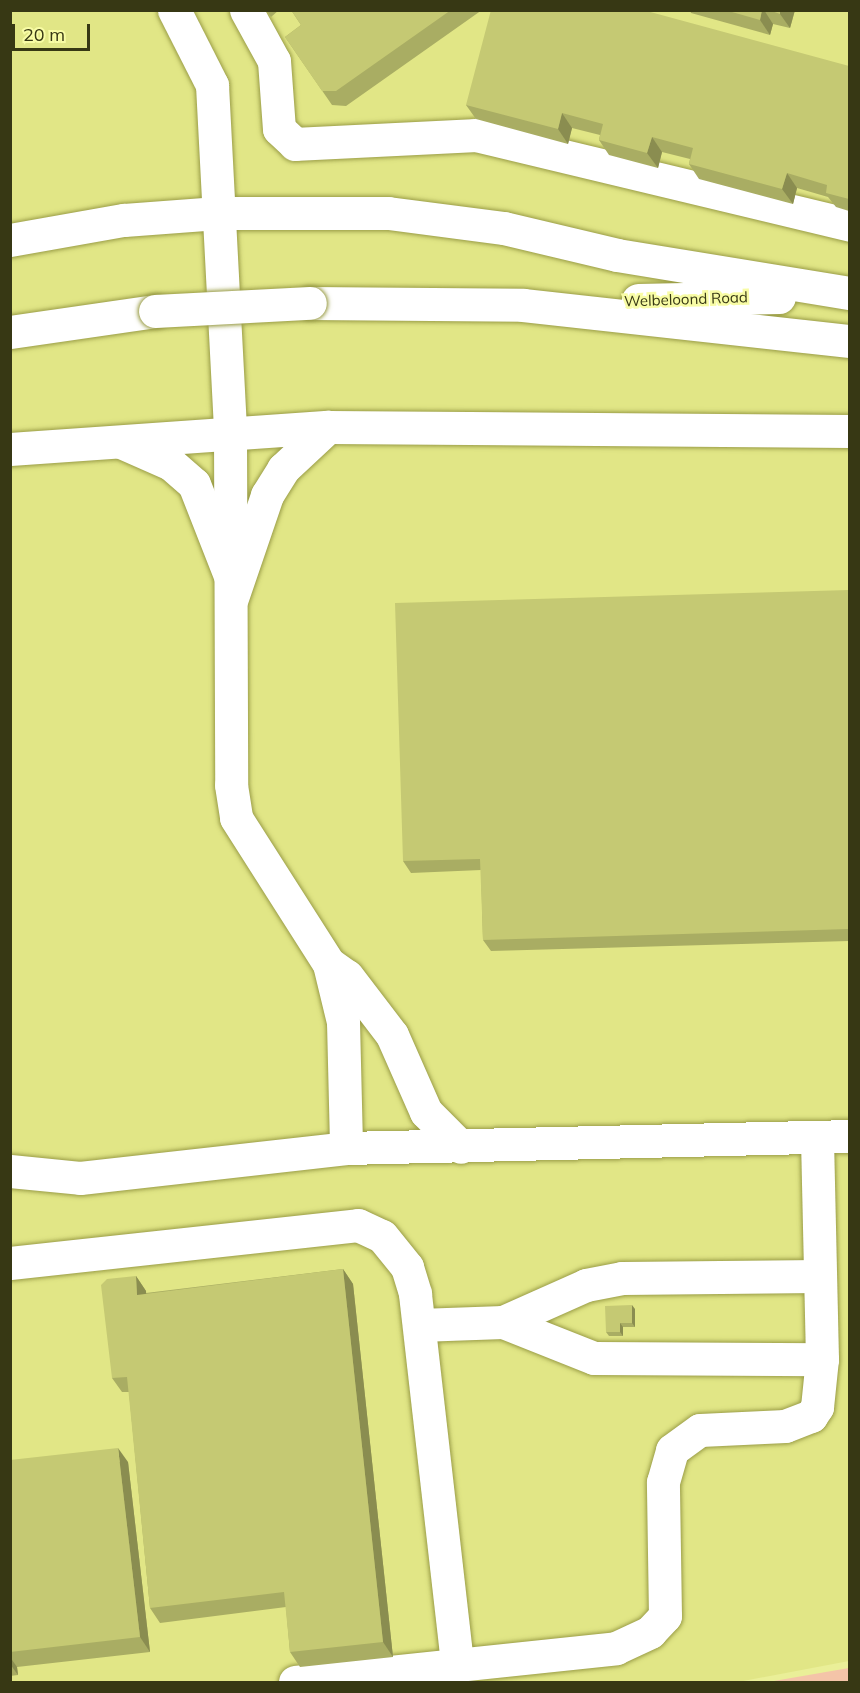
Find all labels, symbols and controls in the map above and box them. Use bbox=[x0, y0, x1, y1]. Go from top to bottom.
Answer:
scale bar bbox=[15, 12, 93, 50]
text: 20 m bbox=[23, 23, 65, 46]
street label: Welbeloond Road bbox=[624, 288, 748, 310]

